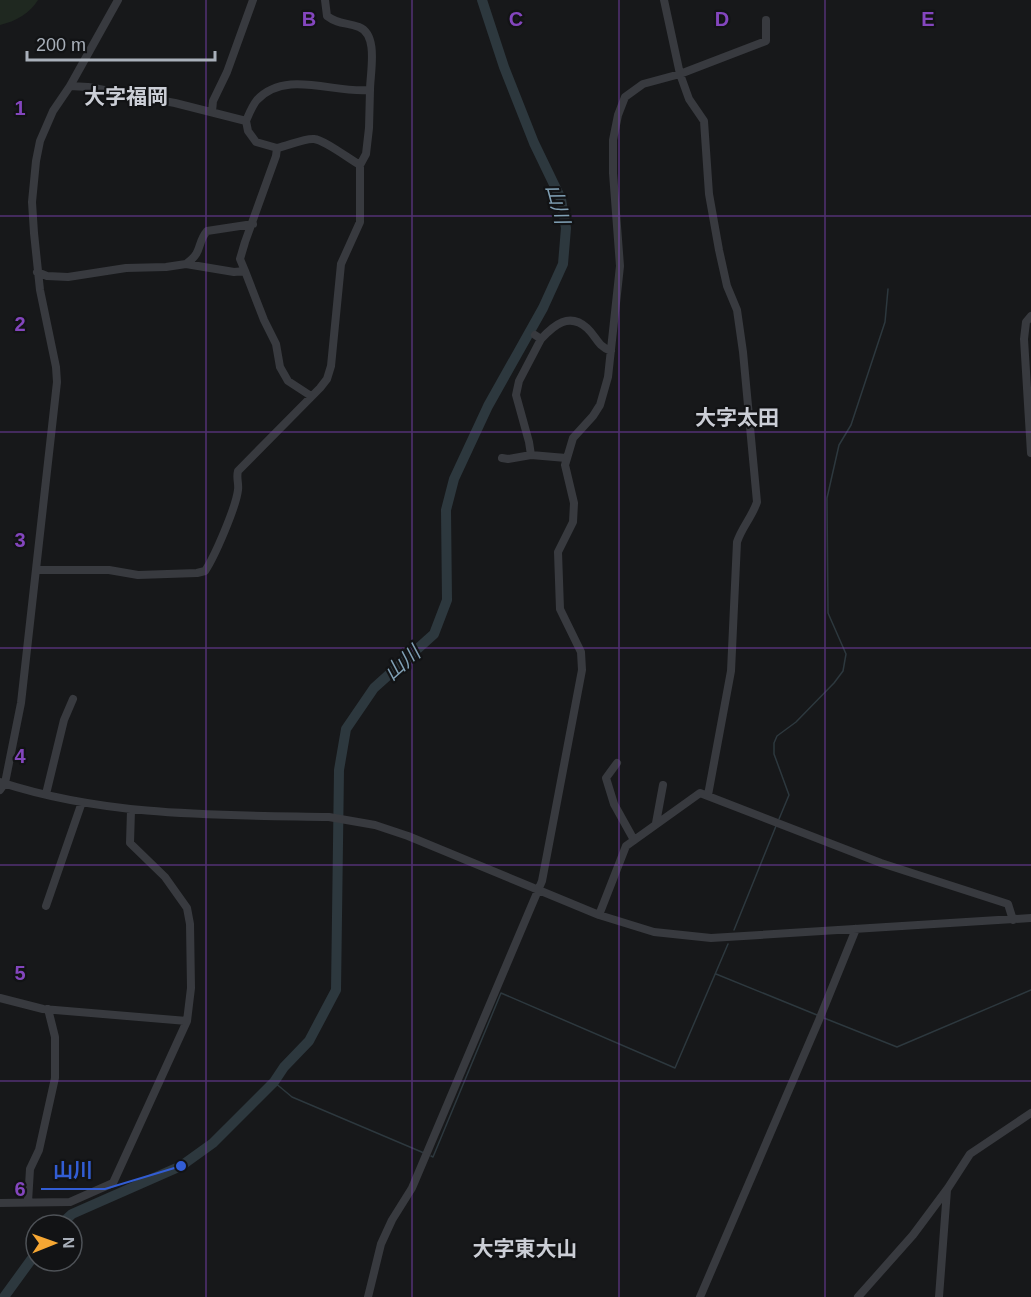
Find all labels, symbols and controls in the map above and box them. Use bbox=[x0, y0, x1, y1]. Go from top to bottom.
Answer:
text: B bbox=[302, 8, 316, 30]
text: C bbox=[509, 8, 523, 30]
text: D bbox=[715, 8, 729, 30]
text: E bbox=[921, 8, 935, 30]
scale bar bbox=[27, 24, 214, 62]
text: 200 m bbox=[36, 35, 86, 55]
district label: 大字福岡 bbox=[84, 85, 168, 108]
text: 1 bbox=[14, 97, 26, 119]
water label: 山川 bbox=[542, 182, 574, 228]
text: 2 bbox=[14, 313, 26, 335]
district label: 大字太田 bbox=[695, 406, 779, 429]
text: 3 bbox=[14, 529, 26, 551]
water label: 山川 bbox=[380, 640, 426, 685]
text: 4 bbox=[14, 745, 26, 767]
text: 5 bbox=[14, 962, 26, 984]
callout: 山川 bbox=[41, 1151, 105, 1189]
text: 山川 bbox=[53, 1159, 93, 1181]
text: 6 bbox=[14, 1178, 26, 1200]
north arrow bbox=[24, 1213, 84, 1273]
text: N bbox=[60, 1237, 77, 1249]
district label: 大字東大山 bbox=[473, 1237, 578, 1260]

